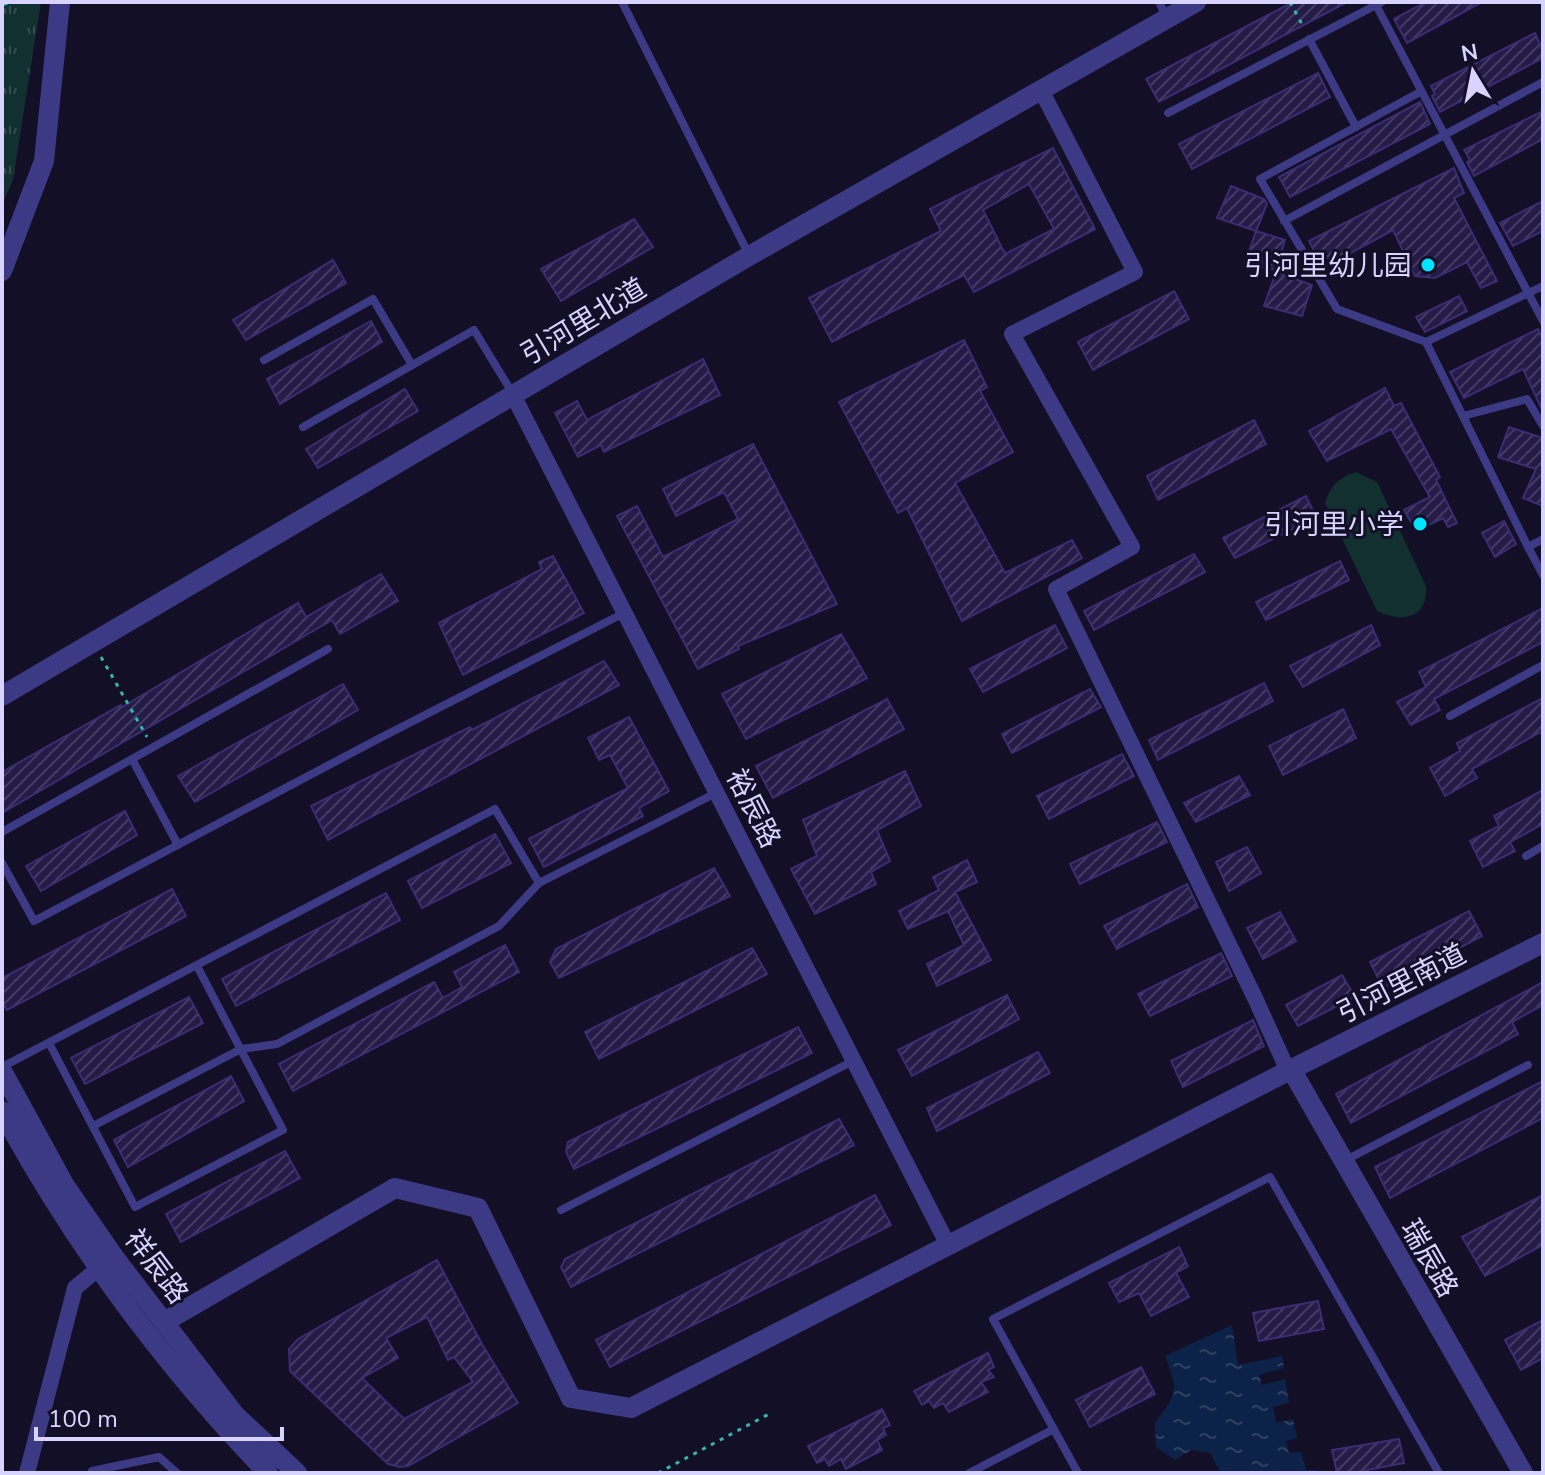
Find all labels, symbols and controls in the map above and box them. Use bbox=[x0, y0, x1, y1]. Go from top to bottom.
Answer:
north arrow bbox=[1433, 32, 1513, 112]
text: N bbox=[1459, 37, 1480, 69]
place label: 引河里幼儿园 bbox=[1244, 247, 1412, 285]
marker: 引河里幼儿园 bbox=[1419, 256, 1437, 274]
street label: 引河里北道 bbox=[514, 270, 653, 374]
place label: 引河里小学 bbox=[1264, 506, 1404, 544]
marker: 引河里小学 bbox=[1411, 515, 1429, 533]
street label: 裕辰路 bbox=[717, 762, 789, 855]
street label: 引河里南道 bbox=[1330, 935, 1472, 1033]
street label: 瑞辰路 bbox=[1392, 1213, 1467, 1304]
street label: 祥辰路 bbox=[116, 1222, 197, 1312]
scale bar bbox=[36, 1391, 282, 1441]
text: 100 m bbox=[48, 1403, 118, 1435]

